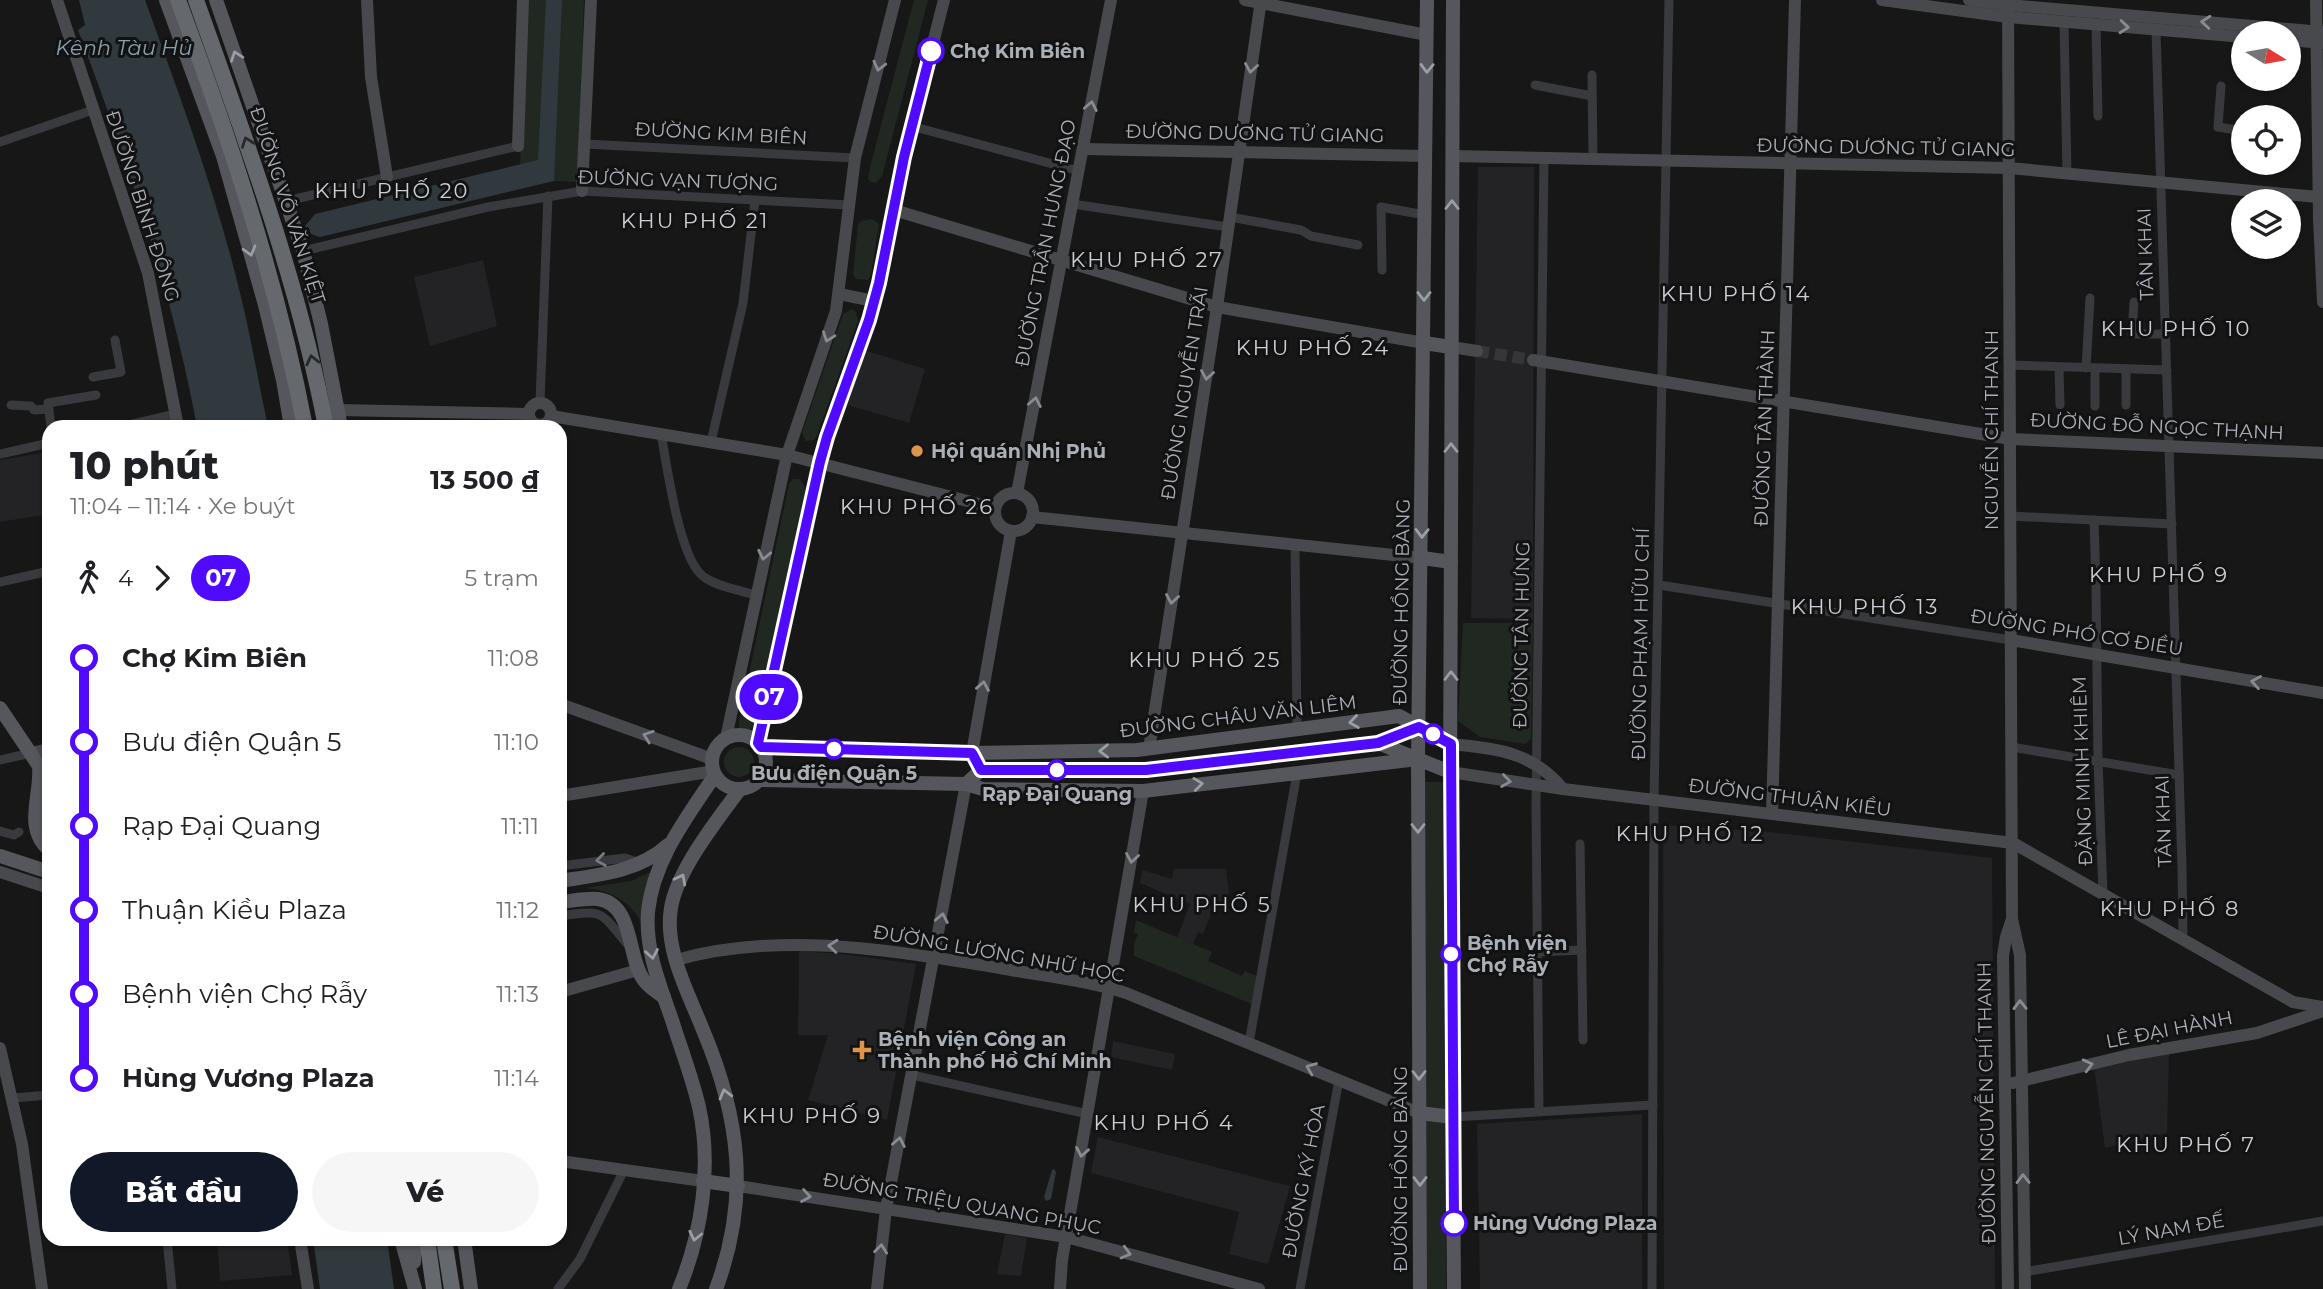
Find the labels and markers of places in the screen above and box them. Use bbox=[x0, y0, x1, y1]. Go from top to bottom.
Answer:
marker: Chợ Kim Biên bbox=[918, 38, 944, 64]
place label: Chợ Kim Biên bbox=[950, 40, 1085, 63]
place label: Hội quán Nhị Phủ bbox=[931, 440, 1106, 463]
marker: Hội quán Nhị Phủ bbox=[909, 443, 925, 459]
unlabelled marker bbox=[1423, 724, 1443, 744]
marker: Bưu điện Quận 5 bbox=[824, 739, 844, 759]
marker: Rạp Đại Quang bbox=[1047, 760, 1067, 780]
place label: Bưu điện Quận 5 bbox=[751, 762, 917, 785]
place label: Rạp Đại Quang bbox=[982, 783, 1132, 806]
place label: Bệnh viện Chợ Rẫy bbox=[1467, 932, 1567, 977]
marker: Bệnh viện Chợ Rẫy bbox=[1441, 944, 1461, 964]
place label: Bệnh viện Công an Thành phố Hồ Chí Minh bbox=[878, 1028, 1112, 1073]
marker: Bệnh viện Công an Thành phố Hồ Chí Minh bbox=[852, 1040, 872, 1060]
marker: Hùng Vương Plaza bbox=[1441, 1210, 1467, 1236]
place label: Hùng Vương Plaza bbox=[1473, 1212, 1658, 1235]

